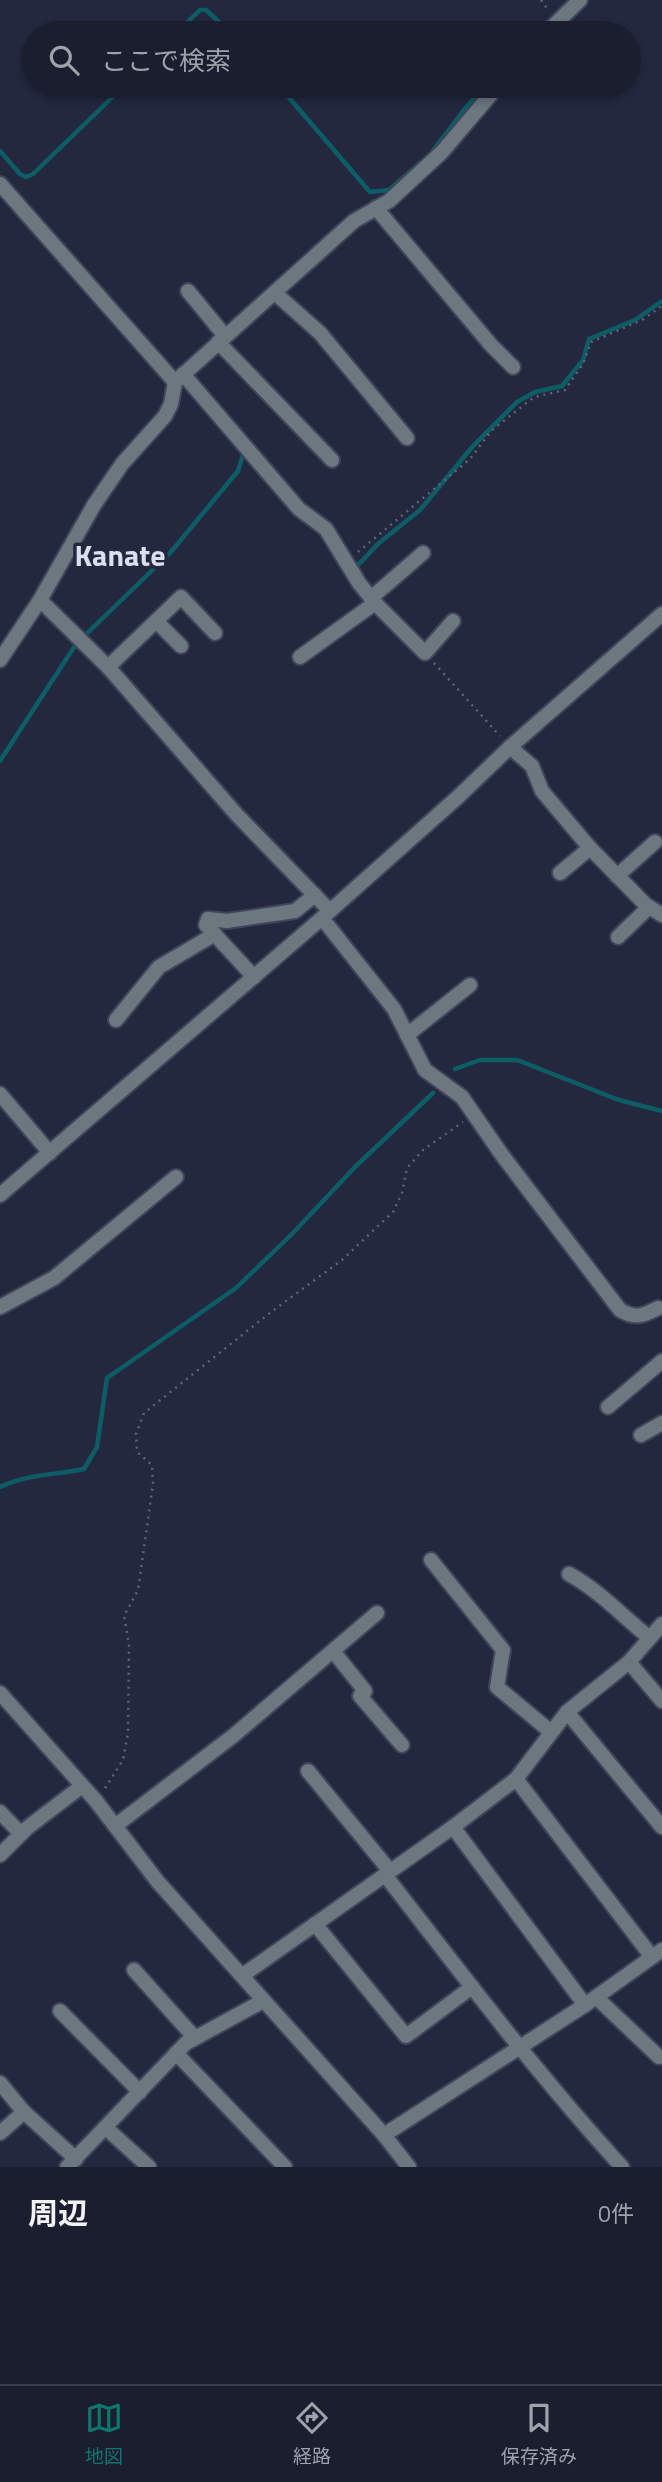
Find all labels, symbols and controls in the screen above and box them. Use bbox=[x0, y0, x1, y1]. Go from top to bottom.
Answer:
search box bbox=[21, 21, 641, 98]
icon: search bbox=[45, 41, 83, 79]
text: ここで検索 bbox=[101, 41, 231, 80]
district label: Kanate bbox=[74, 532, 166, 578]
text: 周辺 bbox=[28, 2190, 88, 2236]
text: 0件 bbox=[598, 2196, 634, 2231]
tab: 地図 bbox=[85, 2399, 123, 2470]
tab: 経路 bbox=[293, 2399, 331, 2470]
tab: 保存済み bbox=[501, 2399, 577, 2470]

